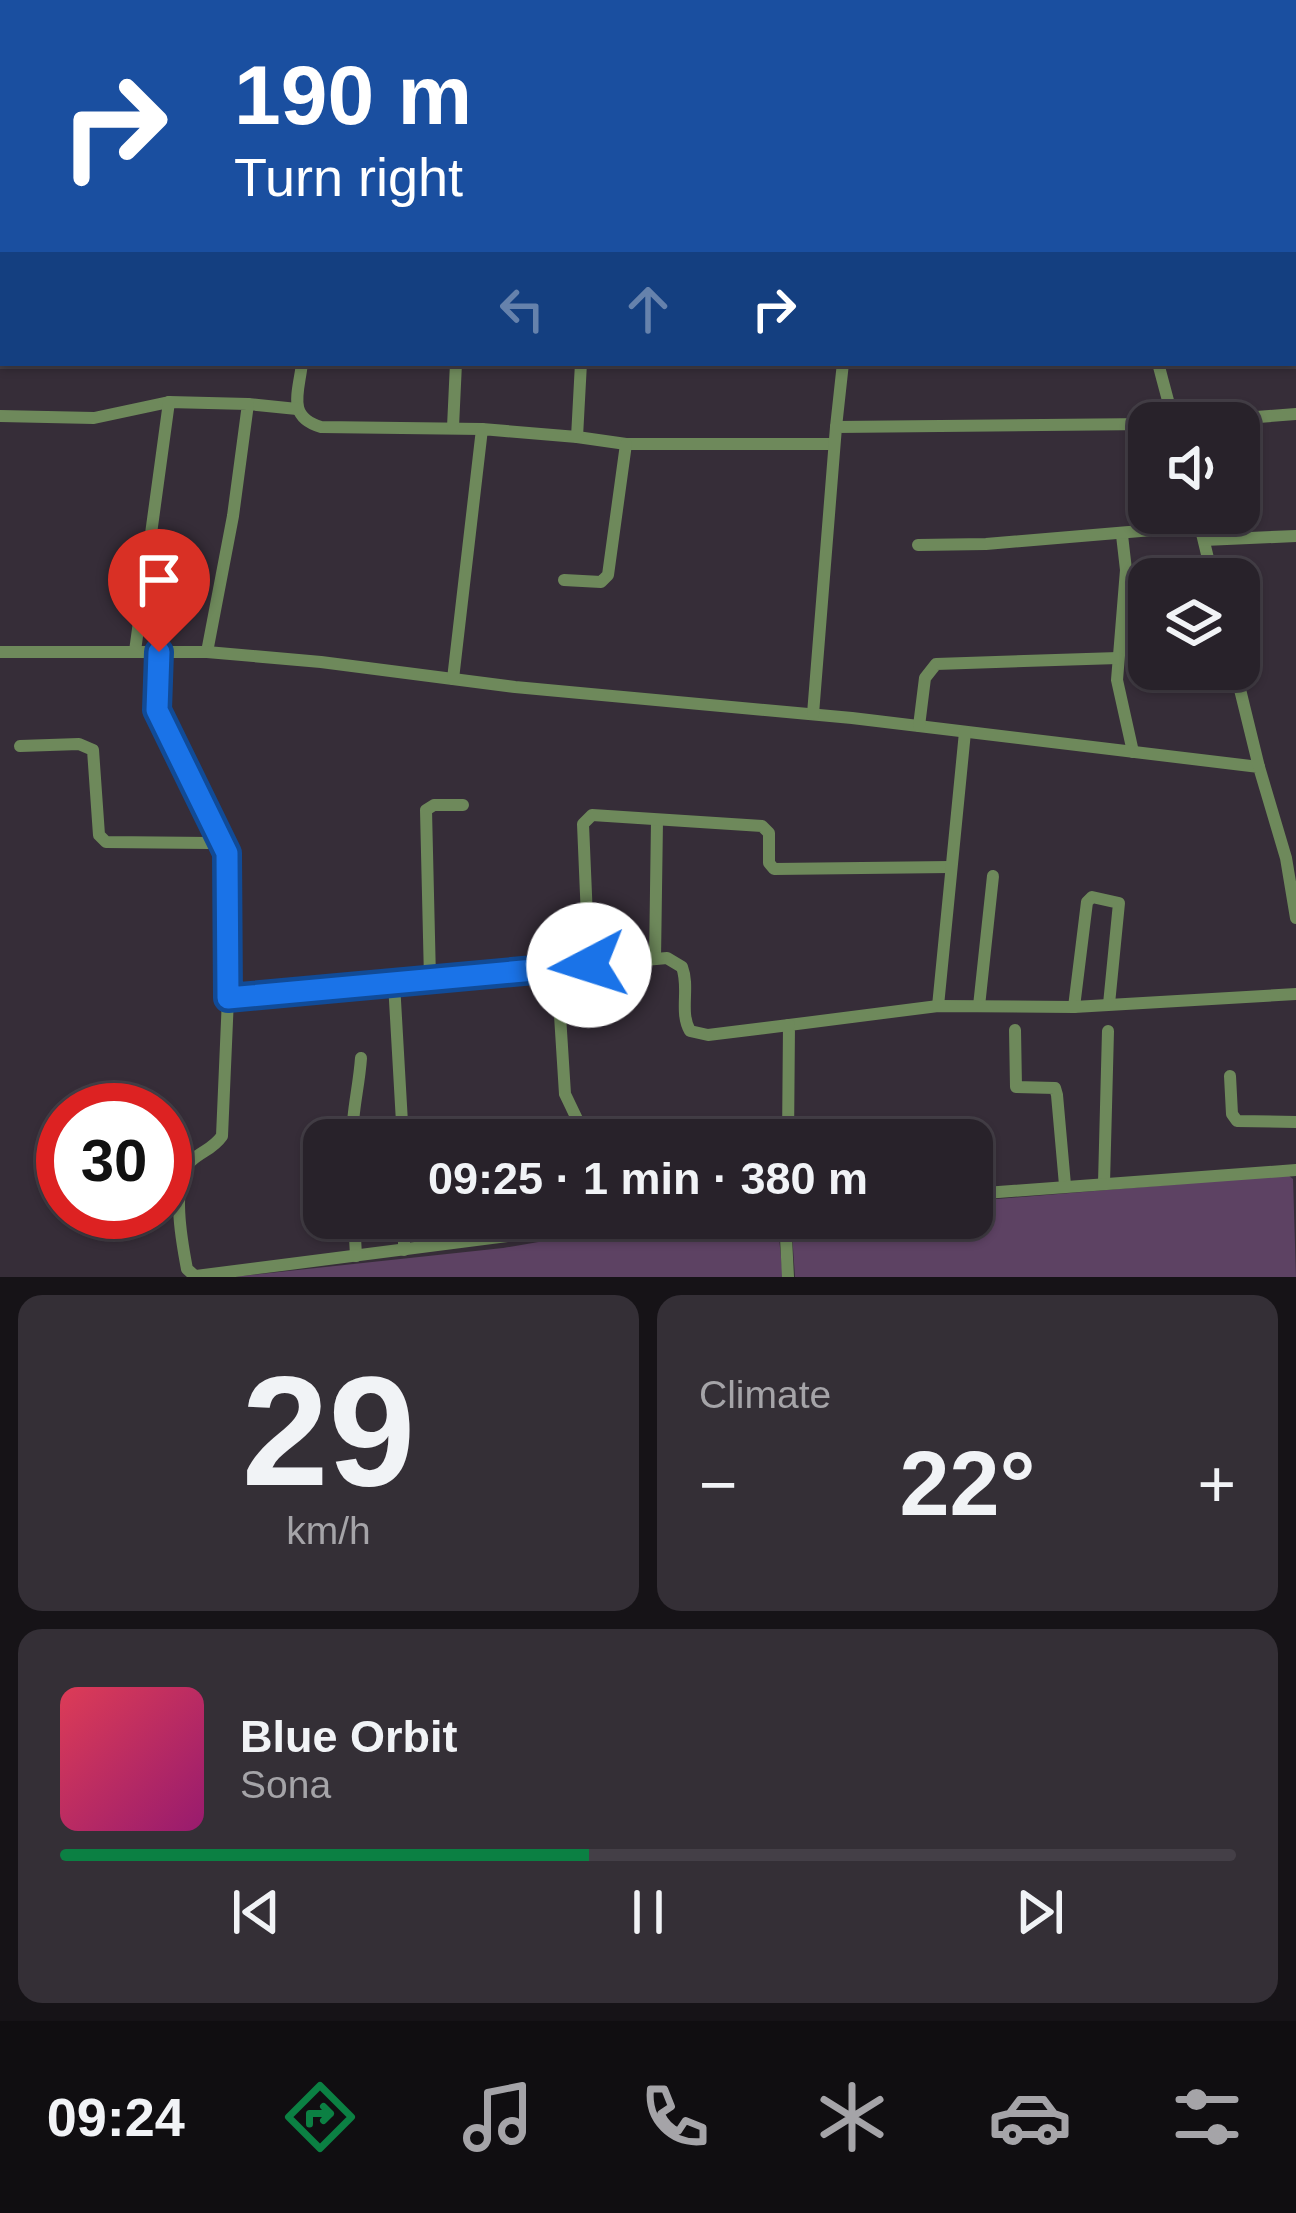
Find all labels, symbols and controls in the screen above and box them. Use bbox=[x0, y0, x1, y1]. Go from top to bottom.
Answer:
icon: right bbox=[36, 48, 192, 204]
text: 190 m bbox=[234, 48, 472, 142]
text: Turn right bbox=[234, 147, 463, 207]
icon: left bbox=[489, 276, 555, 342]
icon: ahead bbox=[615, 276, 681, 342]
icon: right bbox=[741, 276, 807, 342]
map controls bbox=[1128, 402, 1260, 690]
button: sound bbox=[1128, 402, 1260, 534]
pin bbox=[108, 529, 210, 652]
icon: arrive bbox=[126, 547, 192, 613]
button: layers bbox=[1128, 558, 1260, 690]
position arrow bbox=[526, 902, 652, 1028]
speed limit sign: 30 bbox=[36, 1083, 192, 1239]
text: 09:25 · 1 min · 380 m bbox=[428, 1153, 868, 1204]
text: 29 bbox=[242, 1344, 415, 1518]
text: Climate bbox=[699, 1373, 831, 1416]
text: 22° bbox=[899, 1434, 1036, 1534]
text: − bbox=[699, 1447, 738, 1521]
text: + bbox=[1197, 1447, 1236, 1521]
text: km/h bbox=[286, 1509, 371, 1552]
text: Blue Orbit bbox=[240, 1711, 458, 1762]
text: Sona bbox=[240, 1763, 331, 1806]
icon: previous bbox=[223, 1879, 289, 1945]
icon: pause bbox=[615, 1879, 681, 1945]
icon: next bbox=[1007, 1879, 1073, 1945]
icon: directions bbox=[278, 2075, 362, 2159]
icon: music bbox=[456, 2075, 540, 2159]
icon: phone bbox=[633, 2075, 717, 2159]
icon: climate bbox=[810, 2075, 894, 2159]
icon: car bbox=[988, 2075, 1072, 2159]
icon: filters bbox=[1165, 2075, 1249, 2159]
text: 09:24 bbox=[47, 2087, 185, 2147]

